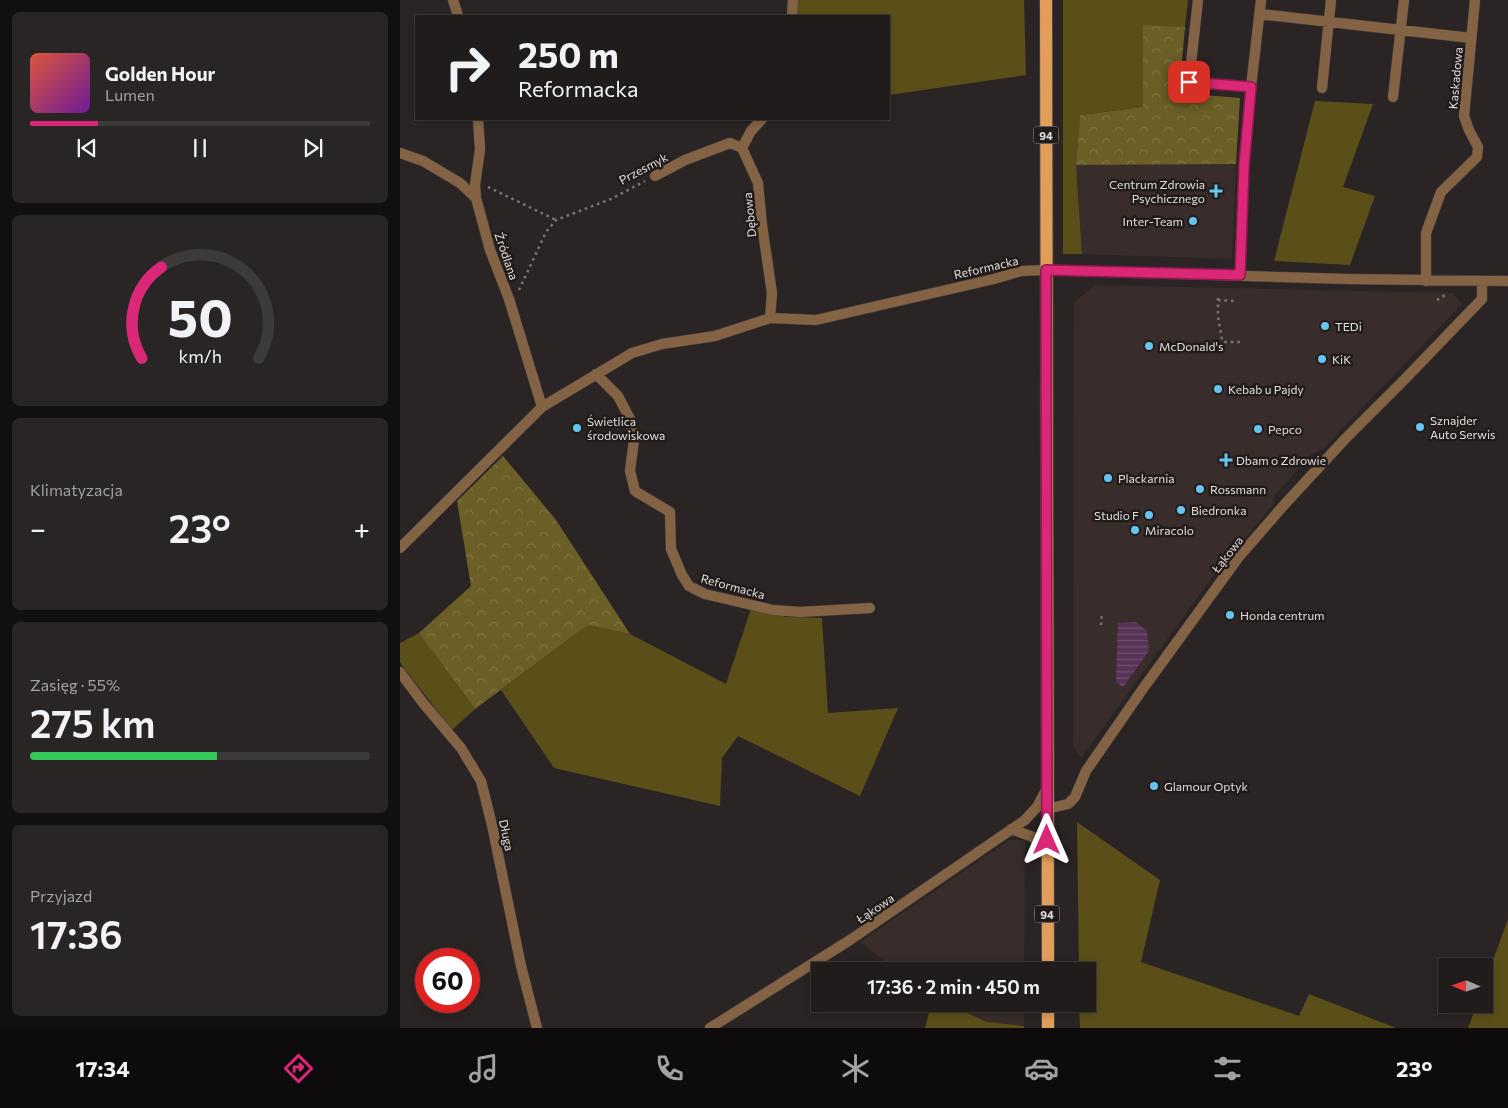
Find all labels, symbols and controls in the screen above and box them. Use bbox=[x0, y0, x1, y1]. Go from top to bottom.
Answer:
text: 250 m bbox=[518, 32, 619, 75]
icon: right bbox=[435, 35, 500, 100]
street label: Kaskadowa bbox=[1445, 46, 1465, 110]
pin bbox=[1168, 61, 1210, 103]
text: Golden Hour bbox=[105, 62, 215, 85]
icon: arrive bbox=[1175, 68, 1203, 96]
text: Reformacka bbox=[518, 75, 639, 102]
text: Lumen bbox=[105, 85, 155, 104]
road number: 94 bbox=[1034, 126, 1058, 144]
icon: previous bbox=[73, 134, 101, 162]
icon: pause bbox=[186, 134, 214, 162]
icon: next bbox=[299, 134, 327, 162]
street label: Przesmyk bbox=[616, 149, 670, 187]
place label: Centrum Zdrowia Psychicznego bbox=[1109, 177, 1205, 205]
marker: Centrum Zdrowia Psychicznego bbox=[1209, 184, 1223, 198]
street label: Dębowa bbox=[740, 192, 758, 238]
place label: Inter-Team bbox=[1123, 214, 1183, 228]
marker: Inter-Team bbox=[1187, 215, 1199, 227]
street label: Źródlana bbox=[492, 230, 522, 282]
street label: Reformacka bbox=[952, 253, 1020, 281]
text: 50 bbox=[168, 284, 232, 348]
place label: TEDi bbox=[1335, 319, 1362, 333]
marker: TEDi bbox=[1319, 320, 1331, 332]
place label: McDonald's bbox=[1159, 339, 1223, 353]
marker: McDonald's bbox=[1143, 340, 1155, 352]
text: km/h bbox=[178, 345, 222, 367]
place label: KiK bbox=[1332, 352, 1351, 366]
marker: KiK bbox=[1316, 353, 1328, 365]
place label: Kebab u Pajdy bbox=[1228, 382, 1304, 396]
marker: Kebab u Pajdy bbox=[1212, 383, 1224, 395]
place label: Sznajder Auto Serwis bbox=[1430, 413, 1495, 441]
place label: Świetlica środowiskowa bbox=[587, 414, 665, 442]
marker: Sznajder Auto Serwis bbox=[1414, 421, 1426, 433]
marker: Świetlica środowiskowa bbox=[571, 422, 583, 434]
place label: Pepco bbox=[1268, 422, 1302, 436]
marker: Pepco bbox=[1252, 423, 1264, 435]
place label: Dbam o Zdrowie bbox=[1236, 453, 1326, 467]
marker: Dbam o Zdrowie bbox=[1220, 454, 1232, 466]
place label: Plackarnia bbox=[1118, 471, 1175, 485]
marker: Plackarnia bbox=[1102, 472, 1114, 484]
text: Klimatyzacja bbox=[30, 480, 123, 499]
place label: Rossmann bbox=[1210, 482, 1266, 496]
marker: Rossmann bbox=[1194, 483, 1206, 495]
place label: Biedronka bbox=[1191, 503, 1247, 517]
text: 23° bbox=[169, 504, 231, 551]
marker: Biedronka bbox=[1175, 504, 1187, 516]
place label: Studio F bbox=[1094, 508, 1139, 522]
marker: Studio F bbox=[1143, 509, 1155, 521]
text: − bbox=[30, 511, 46, 545]
text: + bbox=[354, 511, 370, 545]
place label: Miracolo bbox=[1145, 523, 1194, 537]
marker: Miracolo bbox=[1129, 524, 1141, 536]
street label: Łąkowa bbox=[1208, 533, 1246, 576]
street label: Reformacka bbox=[699, 571, 767, 601]
place label: Honda centrum bbox=[1240, 608, 1325, 622]
marker: Honda centrum bbox=[1224, 609, 1236, 621]
text: Zasięg · 55% bbox=[30, 675, 120, 694]
text: 275 km bbox=[30, 699, 156, 746]
place label: Glamour Optyk bbox=[1164, 779, 1248, 793]
marker: Glamour Optyk bbox=[1148, 780, 1160, 792]
position arrow bbox=[1020, 813, 1072, 865]
street label: Długa bbox=[497, 818, 517, 852]
text: Przyjazd bbox=[30, 886, 92, 905]
street label: Łąkowa bbox=[853, 890, 896, 926]
road number: 94 bbox=[1034, 906, 1060, 922]
text: 17:36 bbox=[30, 910, 123, 957]
speed limit sign: 60 bbox=[415, 948, 480, 1013]
north arrow bbox=[1438, 958, 1492, 1012]
map controls bbox=[1438, 958, 1493, 1013]
text: 17:36 · 2 min · 450 m bbox=[867, 975, 1040, 998]
icon: directions bbox=[281, 1051, 316, 1086]
icon: music bbox=[466, 1051, 501, 1086]
icon: phone bbox=[652, 1051, 687, 1086]
icon: climate bbox=[838, 1051, 873, 1086]
icon: car bbox=[1024, 1051, 1059, 1086]
icon: filters bbox=[1210, 1051, 1245, 1086]
text: 17:34 bbox=[75, 1055, 130, 1082]
text: 23° bbox=[1396, 1055, 1432, 1082]

